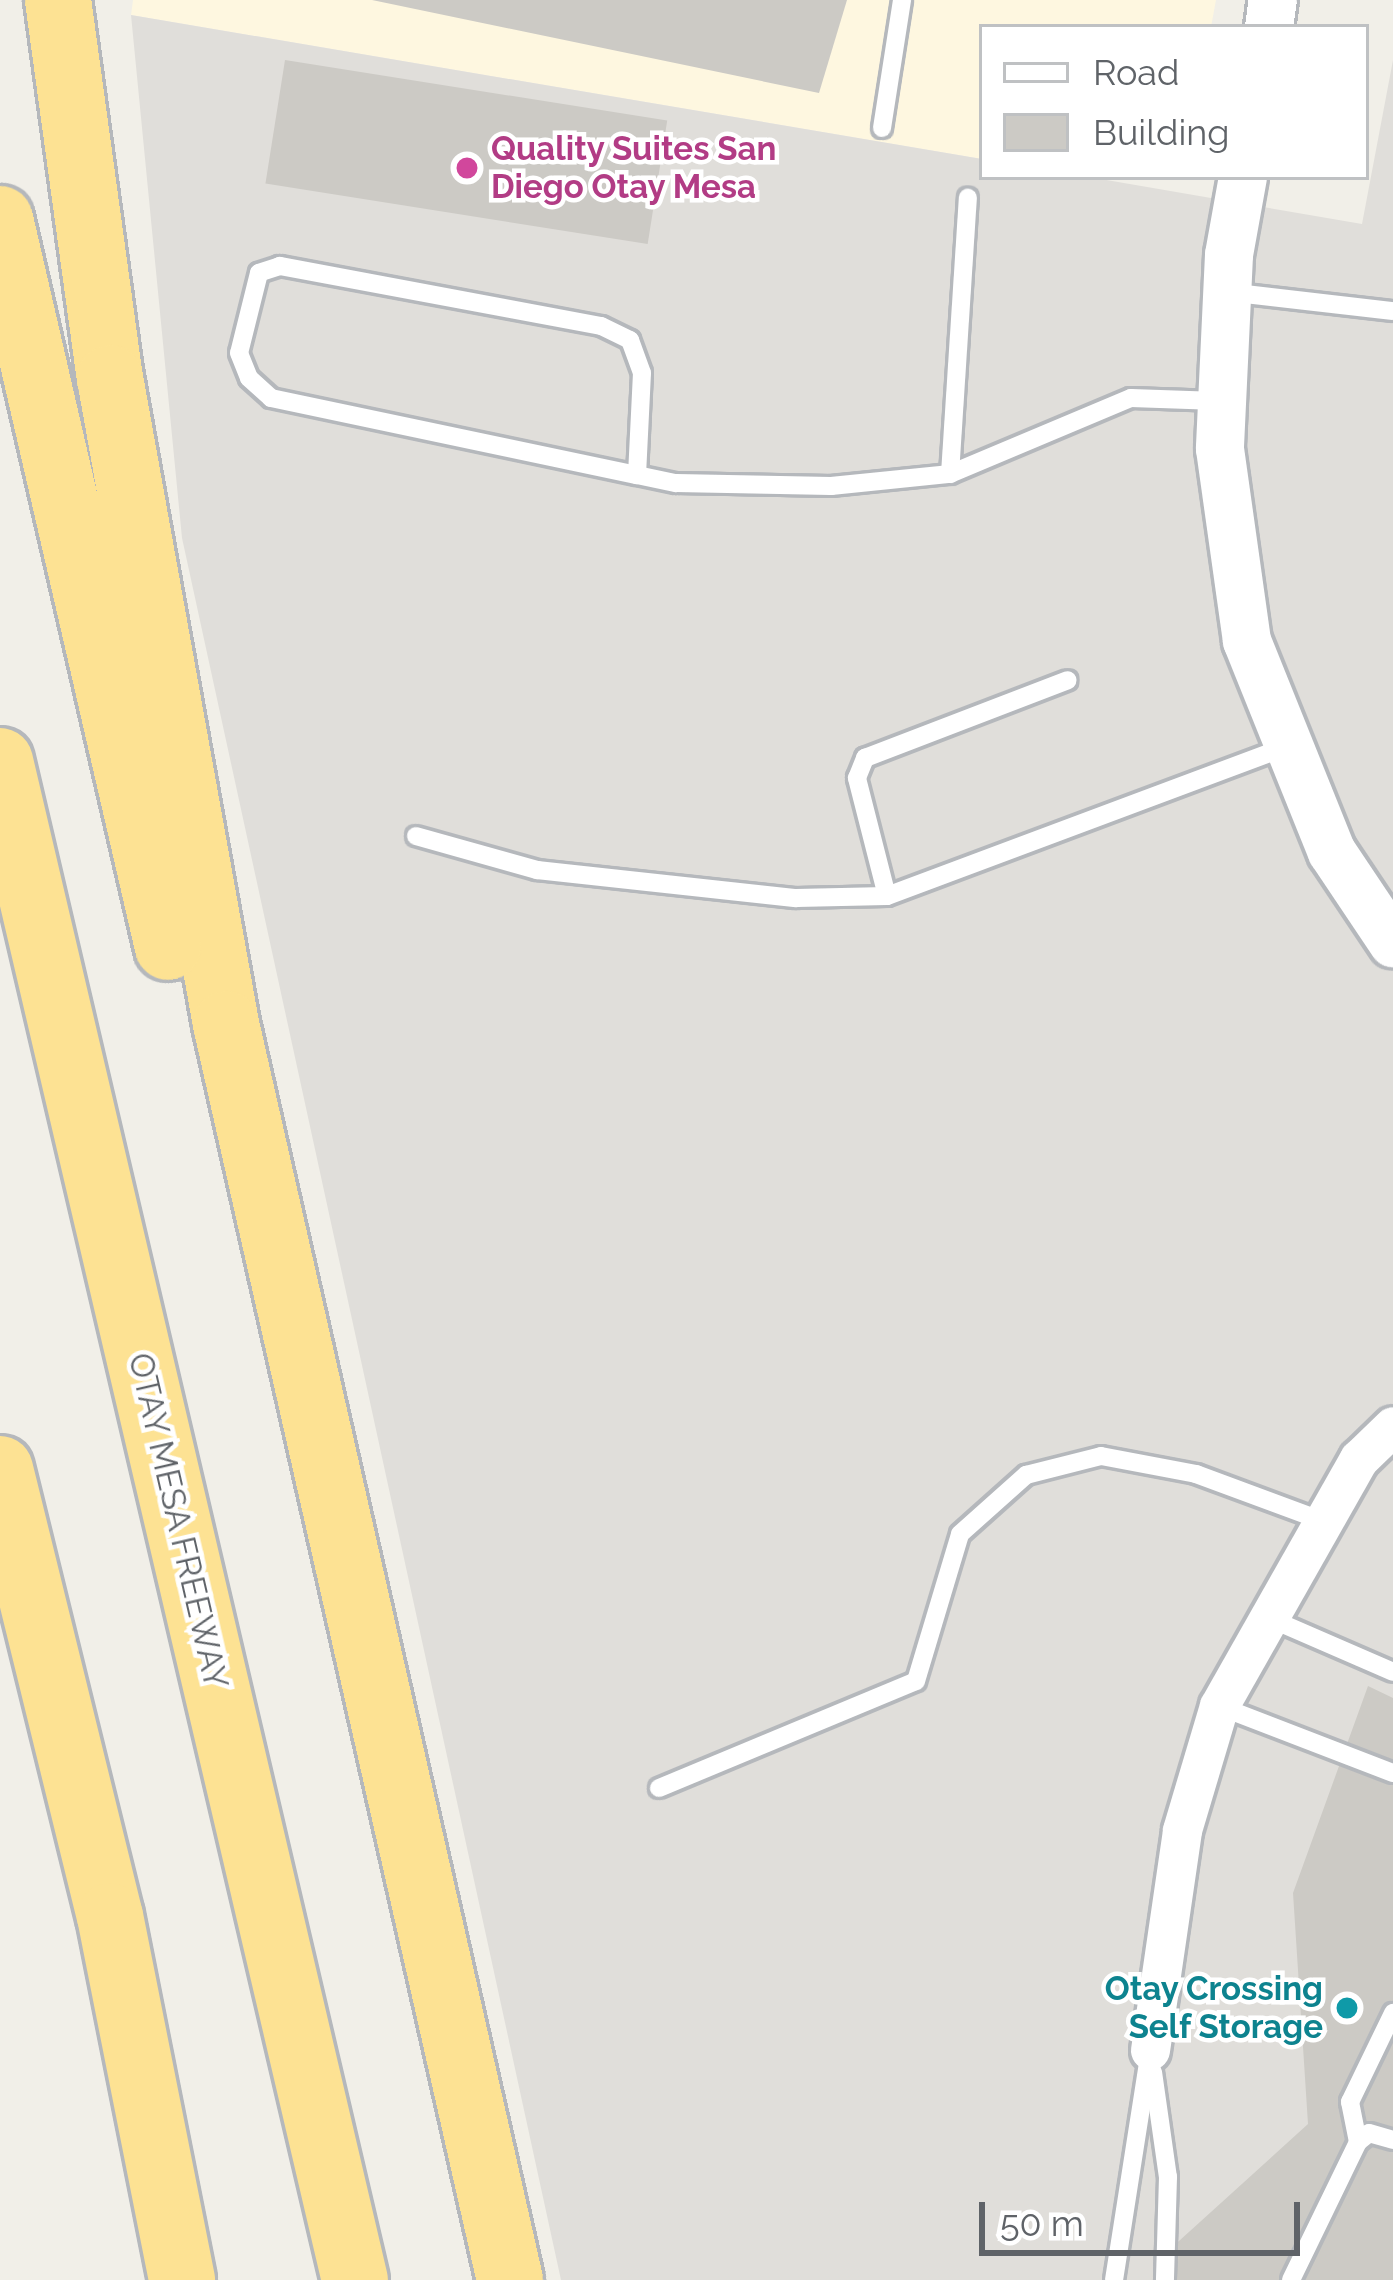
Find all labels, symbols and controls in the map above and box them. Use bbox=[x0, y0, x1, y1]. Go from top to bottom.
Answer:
legend bbox=[979, 24, 1369, 180]
text: Road bbox=[1093, 51, 1179, 93]
text: Building bbox=[1093, 111, 1229, 153]
place label: Quality Suites San Diego Otay Mesa bbox=[491, 129, 777, 207]
marker: Quality Suites San Diego Otay Mesa bbox=[454, 155, 480, 181]
street label: OTAY MESA FREEWAY bbox=[120, 1348, 236, 1694]
place label: Otay Crossing Self Storage bbox=[1104, 1969, 1323, 2047]
marker: Otay Crossing Self Storage bbox=[1334, 1995, 1360, 2021]
scale bar bbox=[985, 2178, 1306, 2252]
text: 50 m bbox=[1000, 2202, 1084, 2244]

